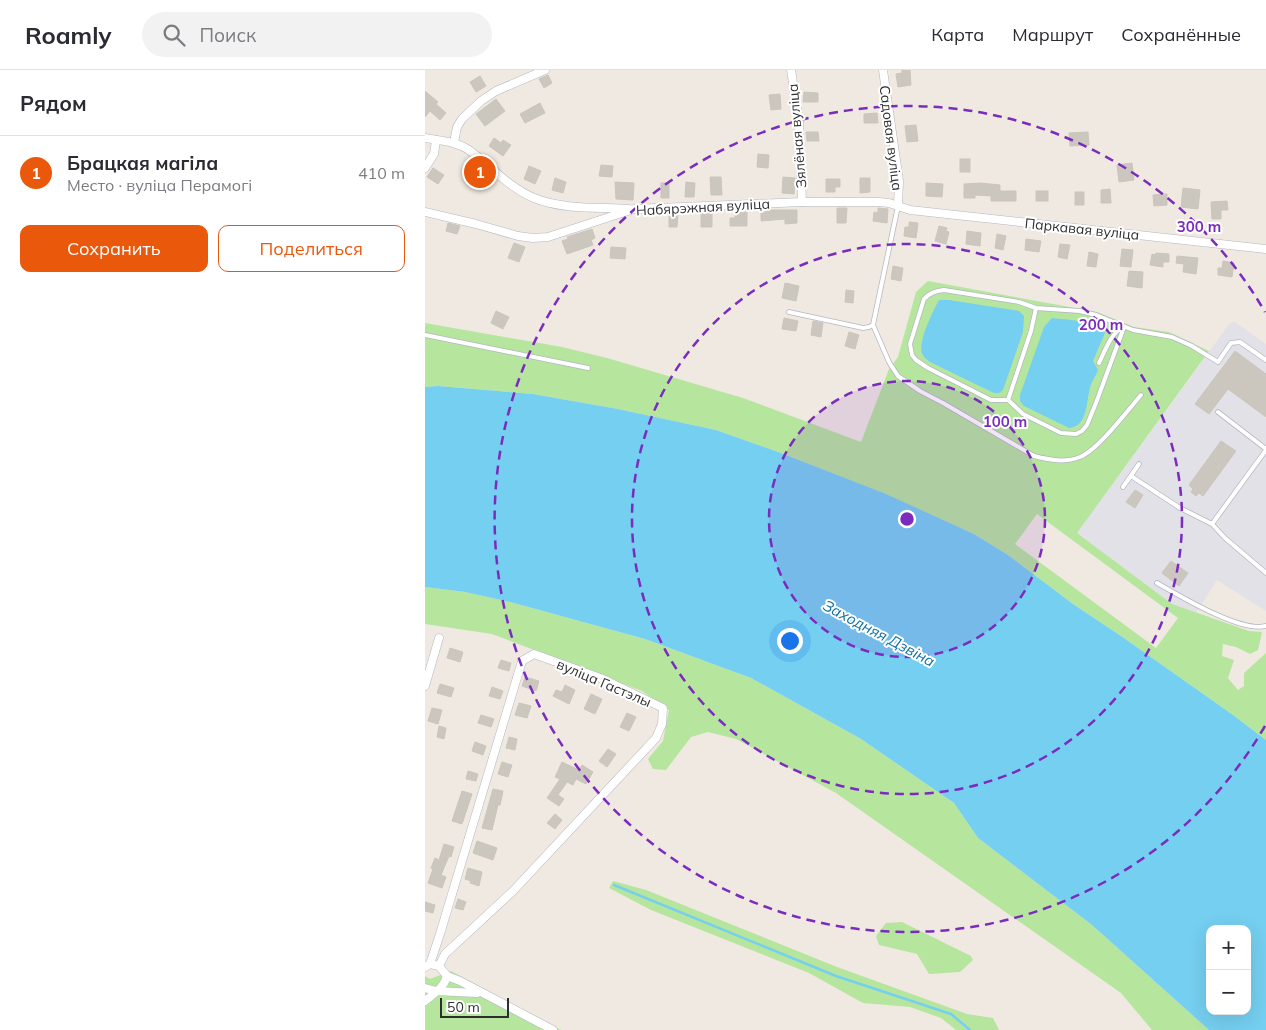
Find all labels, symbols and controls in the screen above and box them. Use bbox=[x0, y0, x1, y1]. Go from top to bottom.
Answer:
search box bbox=[142, 12, 492, 57]
text: Roamly bbox=[25, 20, 112, 50]
icon: search bbox=[160, 21, 188, 49]
text: Поиск bbox=[200, 23, 256, 47]
text: Карта bbox=[931, 23, 984, 46]
text: Маршрут bbox=[1012, 23, 1093, 46]
text: Сохранённые bbox=[1121, 23, 1241, 46]
street label: Зялёная вуліца bbox=[783, 83, 811, 189]
street label: Садовая вуліца bbox=[876, 84, 906, 192]
text: Рядом bbox=[20, 90, 87, 116]
text: Брацкая магіла bbox=[67, 151, 218, 175]
pin: 1 bbox=[464, 153, 496, 191]
text: 1 bbox=[31, 163, 41, 183]
text: 410 m bbox=[358, 163, 405, 183]
text: Место · вуліца Перамогі bbox=[67, 175, 252, 195]
street label: Набярэжная вуліца bbox=[636, 194, 770, 220]
street label: Паркавая вуліца bbox=[1024, 214, 1140, 244]
text: 300 m bbox=[1177, 217, 1221, 236]
button: Сохранить bbox=[20, 225, 208, 272]
button: Поделиться bbox=[218, 225, 405, 272]
text: 200 m bbox=[1079, 315, 1123, 334]
text: 100 m bbox=[983, 412, 1027, 431]
centre of rings bbox=[898, 510, 916, 528]
water label: Заходняя Дзвіна bbox=[820, 595, 938, 671]
your location bbox=[777, 628, 803, 654]
street label: вуліца Гастэлы bbox=[554, 655, 654, 711]
map controls bbox=[1206, 925, 1251, 1015]
button: + bbox=[1206, 925, 1251, 970]
button: − bbox=[1206, 970, 1251, 1015]
scale bar bbox=[440, 995, 509, 1018]
text: 50 m bbox=[447, 998, 480, 1016]

